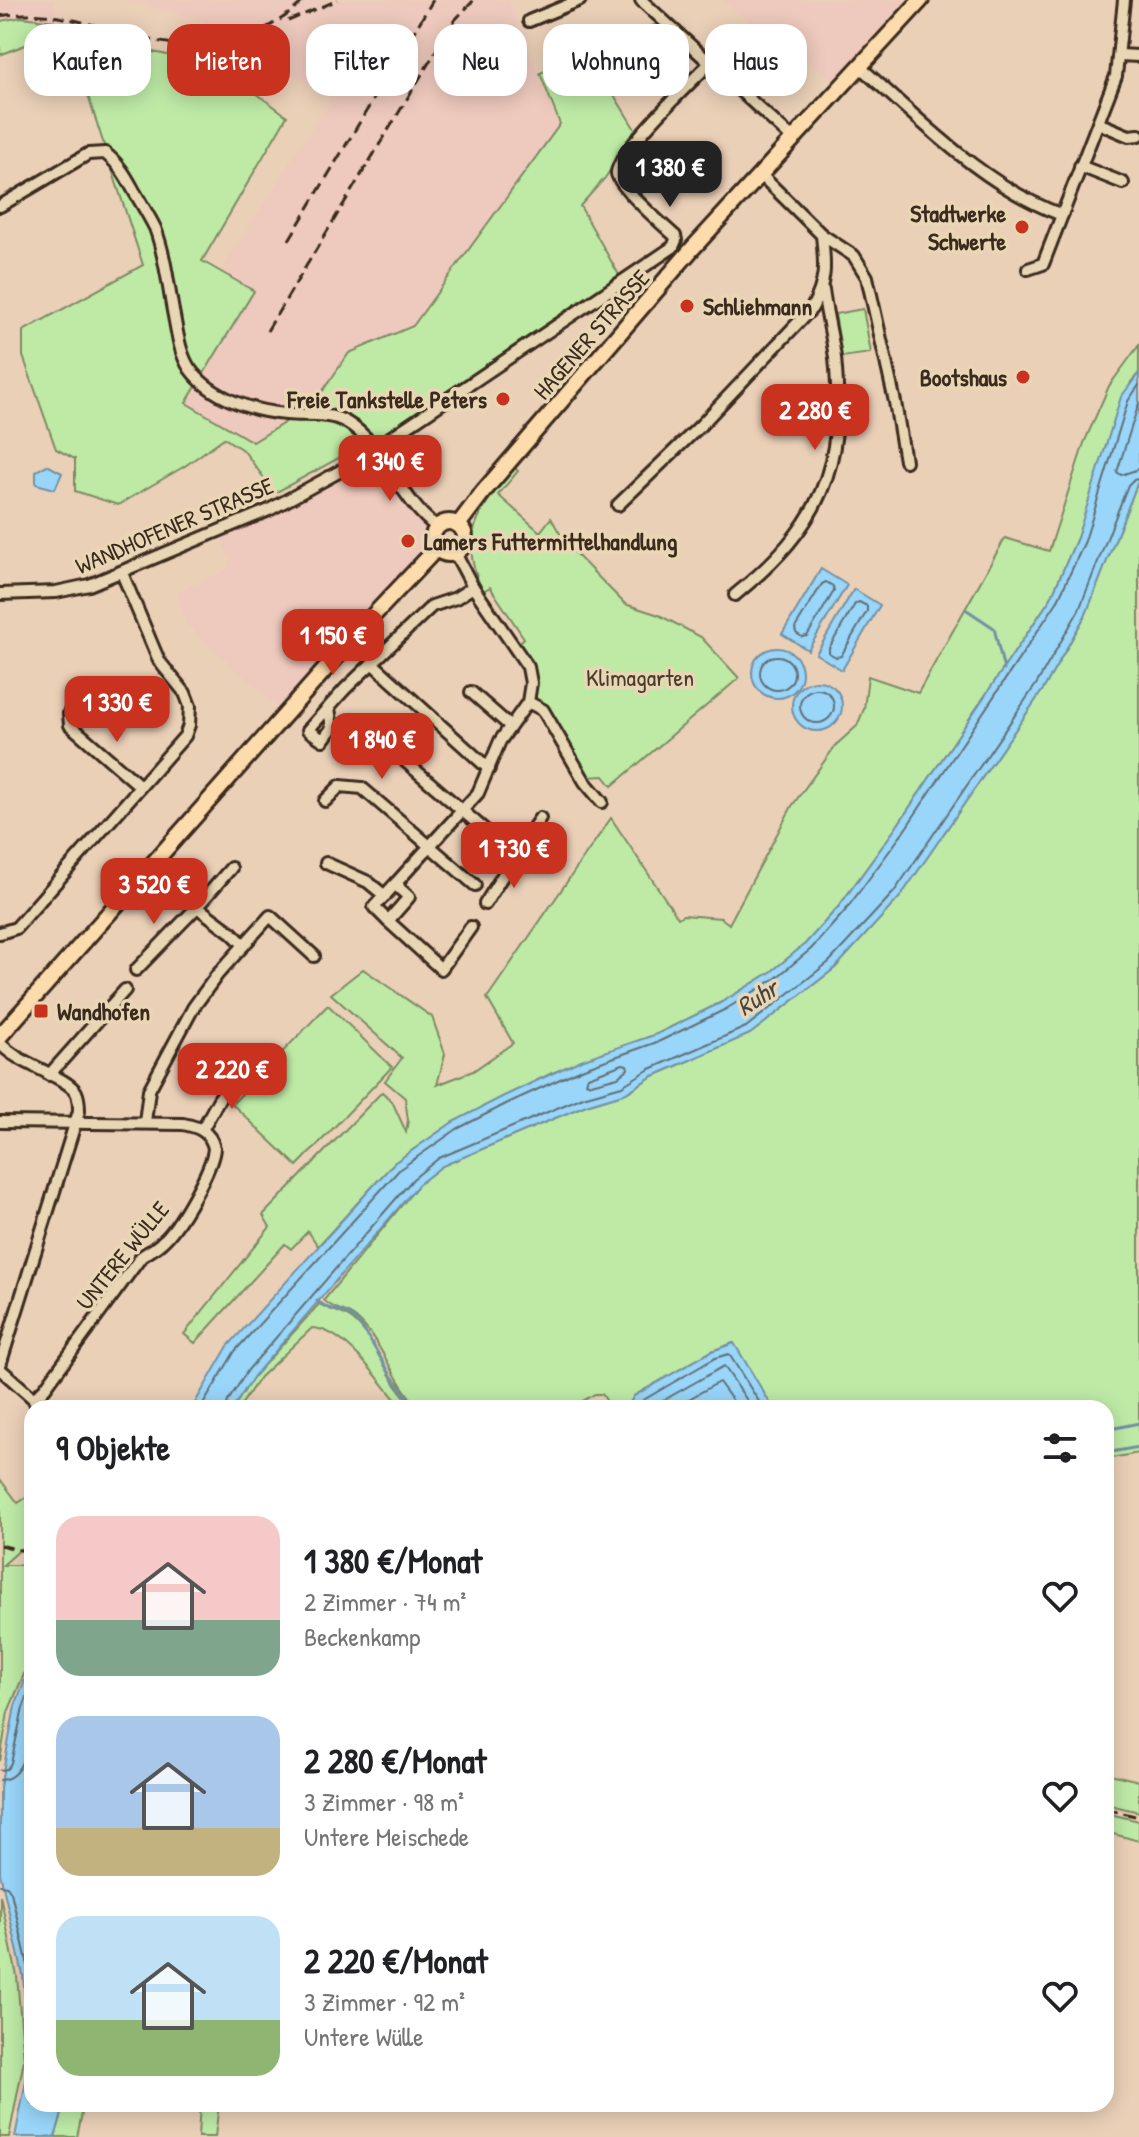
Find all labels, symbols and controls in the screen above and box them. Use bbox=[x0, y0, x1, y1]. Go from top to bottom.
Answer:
chip: Kaufen bbox=[24, 24, 151, 96]
chip: Mieten bbox=[167, 24, 290, 96]
chip: Filter bbox=[306, 24, 418, 96]
chip: Neu bbox=[434, 24, 527, 96]
chip: Wohnung bbox=[543, 24, 689, 96]
chip: Haus bbox=[705, 24, 807, 96]
pin: 1 380 € bbox=[596, 141, 744, 209]
text: 1 380 € bbox=[636, 149, 704, 184]
place label: Stadtwerke Schwerte bbox=[910, 197, 1006, 257]
marker: Stadtwerke Schwerte bbox=[1013, 218, 1031, 236]
street label: HAGENER STRASSE bbox=[526, 262, 657, 406]
place label: Schliehmann bbox=[703, 290, 812, 322]
marker: Schliehmann bbox=[678, 297, 696, 315]
place label: Bootshaus bbox=[920, 361, 1007, 393]
marker: Bootshaus bbox=[1014, 368, 1032, 386]
place label: Freie Tankstelle Peters bbox=[286, 383, 487, 415]
pin: 2 280 € bbox=[741, 384, 889, 452]
marker: Freie Tankstelle Peters bbox=[494, 390, 512, 408]
text: 2 280 € bbox=[779, 392, 851, 427]
pin: 1 340 € bbox=[316, 435, 464, 503]
text: 1 340 € bbox=[357, 443, 423, 478]
street label: WANDHOFENER STRASSE bbox=[70, 469, 278, 581]
place label: Lamers Futtermittelhandlung bbox=[424, 525, 678, 558]
marker: Lamers Futtermittelhandlung bbox=[399, 532, 417, 550]
pin: 1 150 € bbox=[259, 609, 407, 677]
text: 1 150 € bbox=[300, 617, 366, 652]
park label: Klimagarten bbox=[586, 661, 694, 693]
pin: 1 330 € bbox=[43, 676, 191, 744]
text: 1 330 € bbox=[83, 684, 151, 719]
pin: 1 840 € bbox=[308, 713, 456, 781]
text: 1 840 € bbox=[349, 721, 415, 756]
pin: 1 730 € bbox=[440, 822, 588, 890]
text: 1 730 € bbox=[479, 830, 549, 865]
pin: 3 520 € bbox=[80, 858, 228, 926]
text: 3 520 € bbox=[119, 866, 189, 901]
water label: Ruhr bbox=[729, 969, 787, 1023]
place label: Wandhofen bbox=[57, 995, 150, 1027]
marker: Wandhofen bbox=[32, 1002, 50, 1020]
pin: 2 220 € bbox=[158, 1043, 306, 1111]
text: 2 220 € bbox=[196, 1051, 268, 1086]
street label: UNTERE WÜLLE bbox=[68, 1194, 176, 1316]
text: 9 Objekte bbox=[56, 1425, 170, 1471]
icon: filters bbox=[1038, 1426, 1082, 1470]
text: 1 380 €/Monat bbox=[304, 1538, 482, 1584]
icon: home bbox=[120, 1548, 216, 1644]
icon: heart bbox=[1038, 1574, 1082, 1618]
text: 2 Zimmer · 74 m² bbox=[304, 1584, 466, 1619]
text: Beckenkamp bbox=[304, 1619, 420, 1654]
text: 2 280 €/Monat bbox=[304, 1738, 486, 1784]
icon: home bbox=[120, 1748, 216, 1844]
icon: heart bbox=[1038, 1774, 1082, 1818]
text: 3 Zimmer · 98 m² bbox=[304, 1784, 464, 1819]
text: Untere Meischede bbox=[304, 1819, 469, 1854]
text: 2 220 €/Monat bbox=[304, 1938, 488, 1984]
icon: home bbox=[120, 1948, 216, 2044]
icon: heart bbox=[1038, 1974, 1082, 2018]
text: 3 Zimmer · 92 m² bbox=[304, 1984, 465, 2019]
text: Untere Wülle bbox=[304, 2019, 424, 2054]

